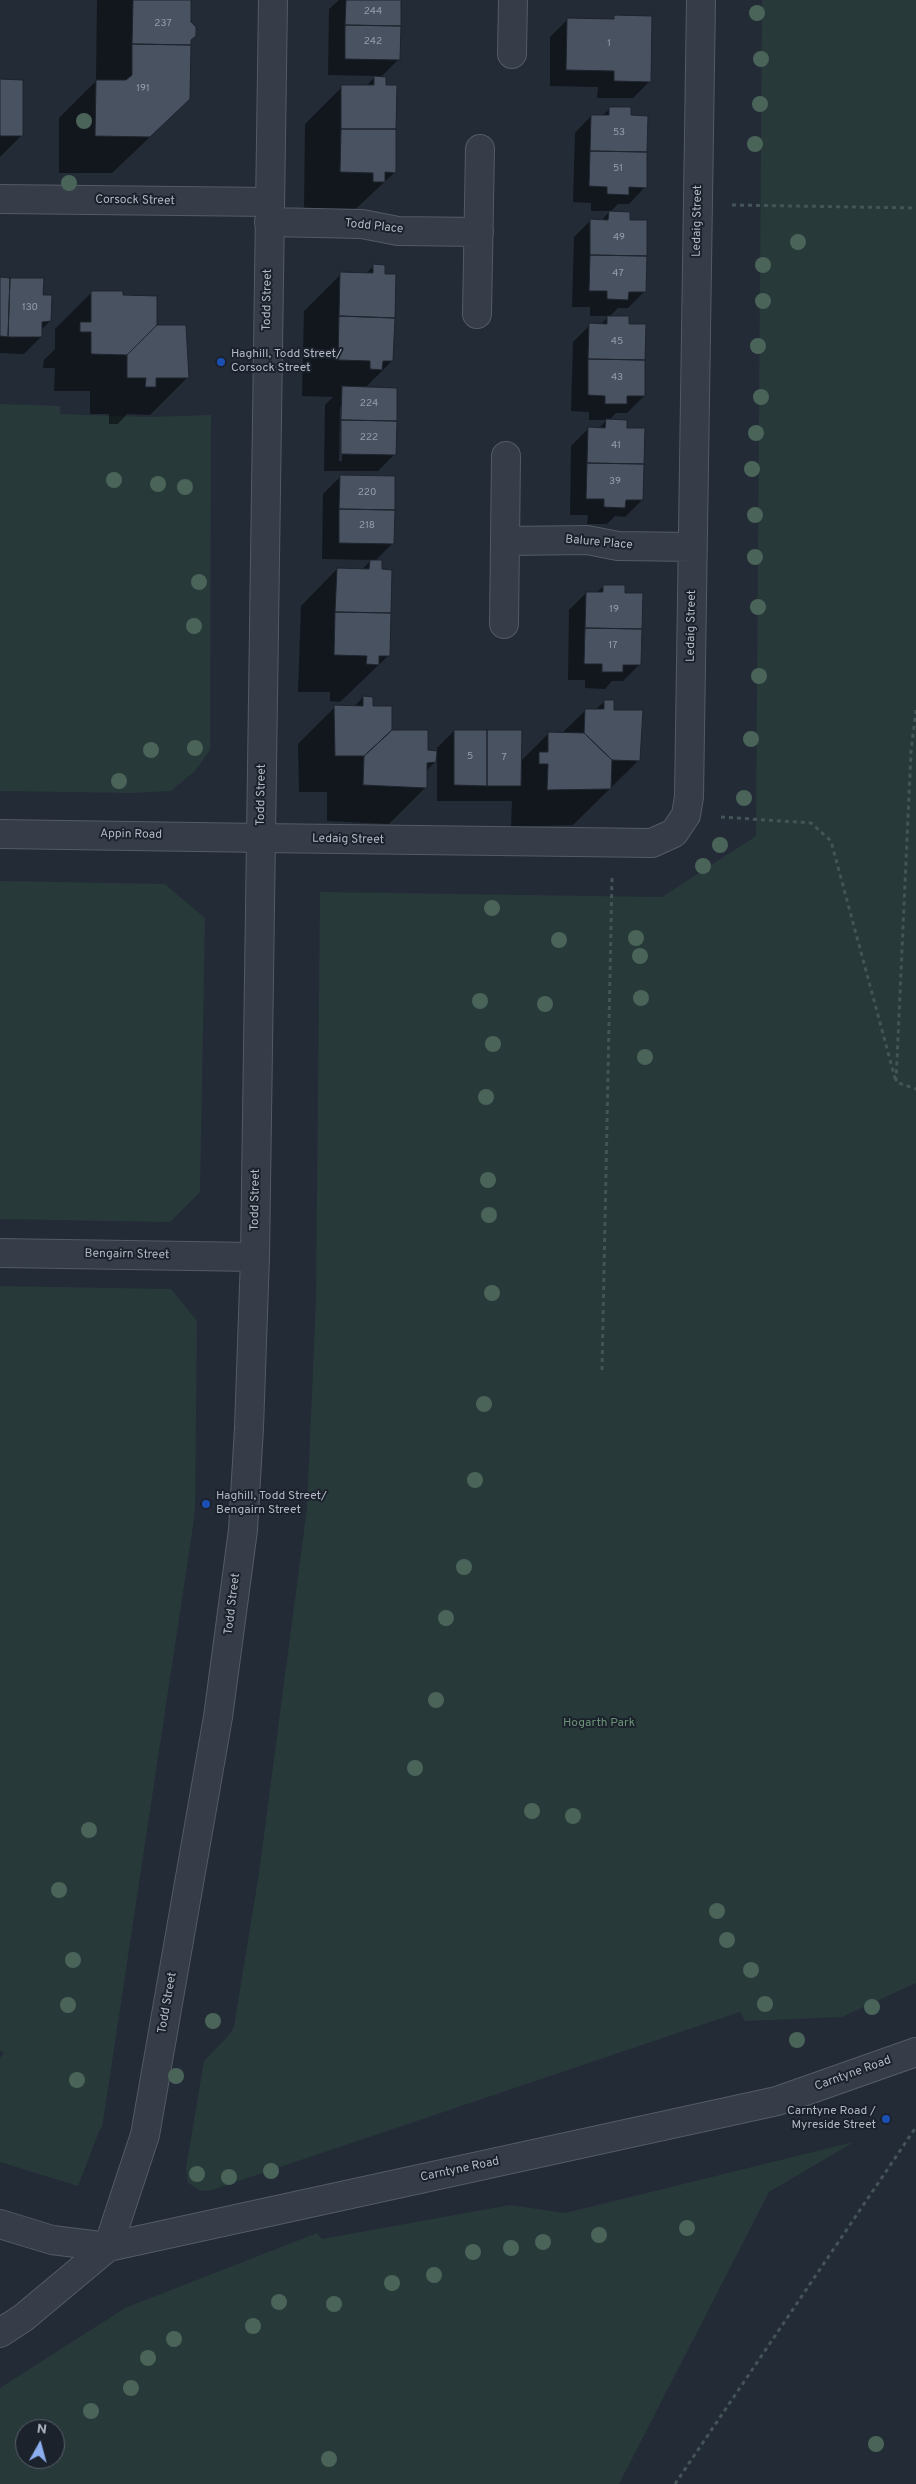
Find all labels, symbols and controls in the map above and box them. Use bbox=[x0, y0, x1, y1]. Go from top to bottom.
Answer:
house number: 244 bbox=[364, 6, 382, 18]
house number: 237 bbox=[154, 18, 172, 30]
house number: 242 bbox=[364, 36, 382, 48]
house number: 1 bbox=[607, 38, 611, 50]
house number: 191 bbox=[136, 83, 150, 95]
house number: 53 bbox=[613, 127, 625, 139]
house number: 51 bbox=[613, 163, 623, 175]
street label: Ledaig Street bbox=[690, 185, 706, 257]
street label: Corsock Street bbox=[95, 193, 175, 209]
street label: Todd Place bbox=[344, 217, 404, 237]
house number: 49 bbox=[613, 232, 625, 244]
house number: 47 bbox=[612, 268, 624, 280]
street label: Todd Street bbox=[260, 269, 276, 331]
house number: 130 bbox=[22, 302, 38, 314]
house number: 45 bbox=[611, 336, 623, 348]
place label: Haghill, Todd Street/ Corsock Street bbox=[231, 348, 342, 376]
marker: Haghill, Todd Street/ Corsock Street bbox=[215, 356, 227, 368]
house number: 43 bbox=[611, 372, 623, 384]
house number: 224 bbox=[360, 398, 378, 410]
house number: 222 bbox=[360, 432, 378, 444]
house number: 41 bbox=[611, 440, 621, 452]
house number: 39 bbox=[609, 476, 621, 488]
house number: 220 bbox=[358, 487, 376, 499]
house number: 218 bbox=[359, 520, 375, 532]
street label: Balure Place bbox=[565, 533, 633, 553]
street label: Ledaig Street bbox=[684, 590, 700, 662]
house number: 19 bbox=[609, 604, 619, 616]
house number: 17 bbox=[609, 640, 617, 652]
house number: 5 bbox=[467, 751, 473, 763]
house number: 7 bbox=[501, 752, 507, 764]
street label: Todd Street bbox=[254, 764, 270, 826]
street label: Appin Road bbox=[100, 827, 162, 843]
street label: Ledaig Street bbox=[312, 832, 384, 848]
street label: Todd Street bbox=[248, 1169, 264, 1231]
street label: Bengairn Street bbox=[84, 1247, 170, 1263]
place label: Haghill, Todd Street/ Bengairn Street bbox=[216, 1490, 327, 1518]
marker: Haghill, Todd Street/ Bengairn Street bbox=[200, 1498, 212, 1510]
street label: Todd Street bbox=[222, 1572, 244, 1636]
park label: Hogarth Park bbox=[563, 1717, 635, 1731]
street label: Todd Street bbox=[156, 1971, 180, 2035]
street label: Carntyne Road bbox=[813, 2054, 893, 2094]
place label: Carntyne Road / Myreside Street bbox=[787, 2105, 876, 2133]
marker: Carntyne Road / Myreside Street bbox=[880, 2113, 892, 2125]
street label: Carntyne Road bbox=[419, 2155, 501, 2185]
north arrow bbox=[15, 2419, 65, 2469]
text: N bbox=[36, 2421, 48, 2439]

